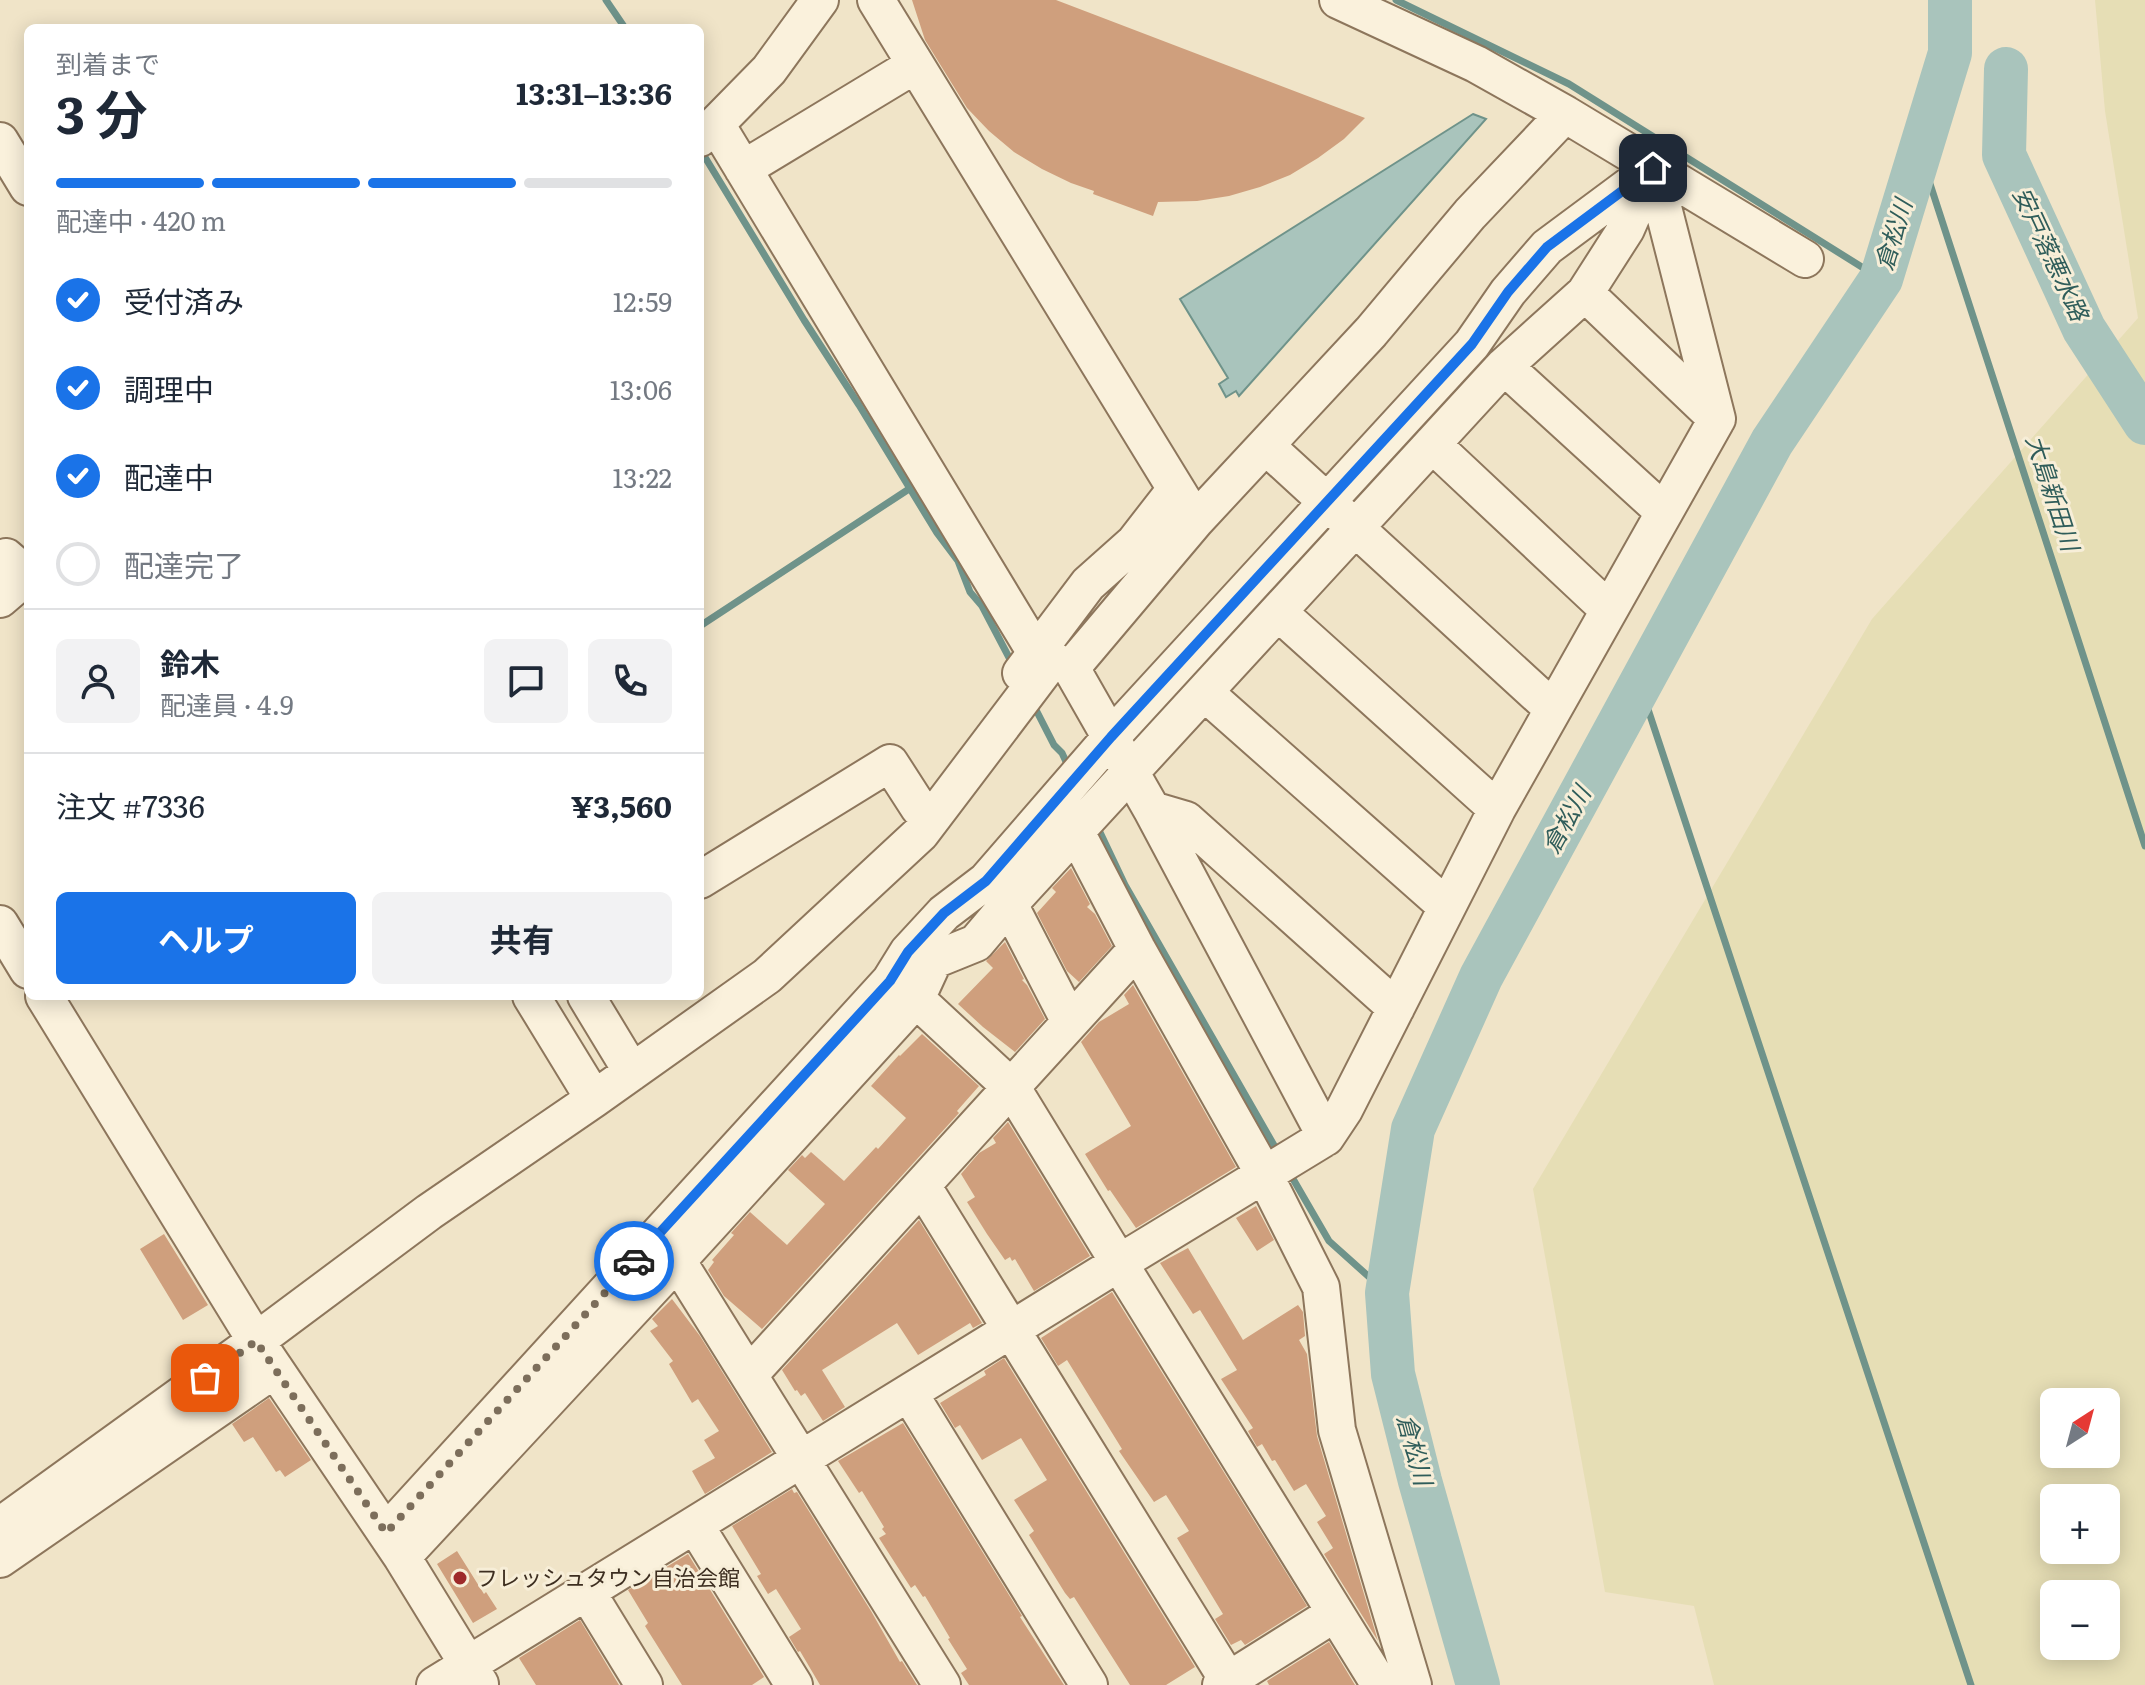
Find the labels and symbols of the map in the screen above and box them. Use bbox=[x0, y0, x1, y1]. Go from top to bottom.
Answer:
pin bbox=[1619, 134, 1687, 202]
water label: 安戸落悪水路 bbox=[2006, 180, 2099, 327]
water label: 倉松川 bbox=[1864, 192, 1920, 274]
water label: 大島新田川 bbox=[2019, 430, 2090, 558]
water label: 倉松川 bbox=[1532, 776, 1599, 859]
courier bbox=[594, 1221, 674, 1301]
pin bbox=[171, 1344, 239, 1412]
north arrow bbox=[2040, 1388, 2120, 1468]
water label: 倉松川 bbox=[1390, 1410, 1443, 1492]
place label: フレッシュタウン自治会館 bbox=[476, 1560, 740, 1593]
marker: フレッシュタウン自治会館 bbox=[451, 1569, 469, 1587]

